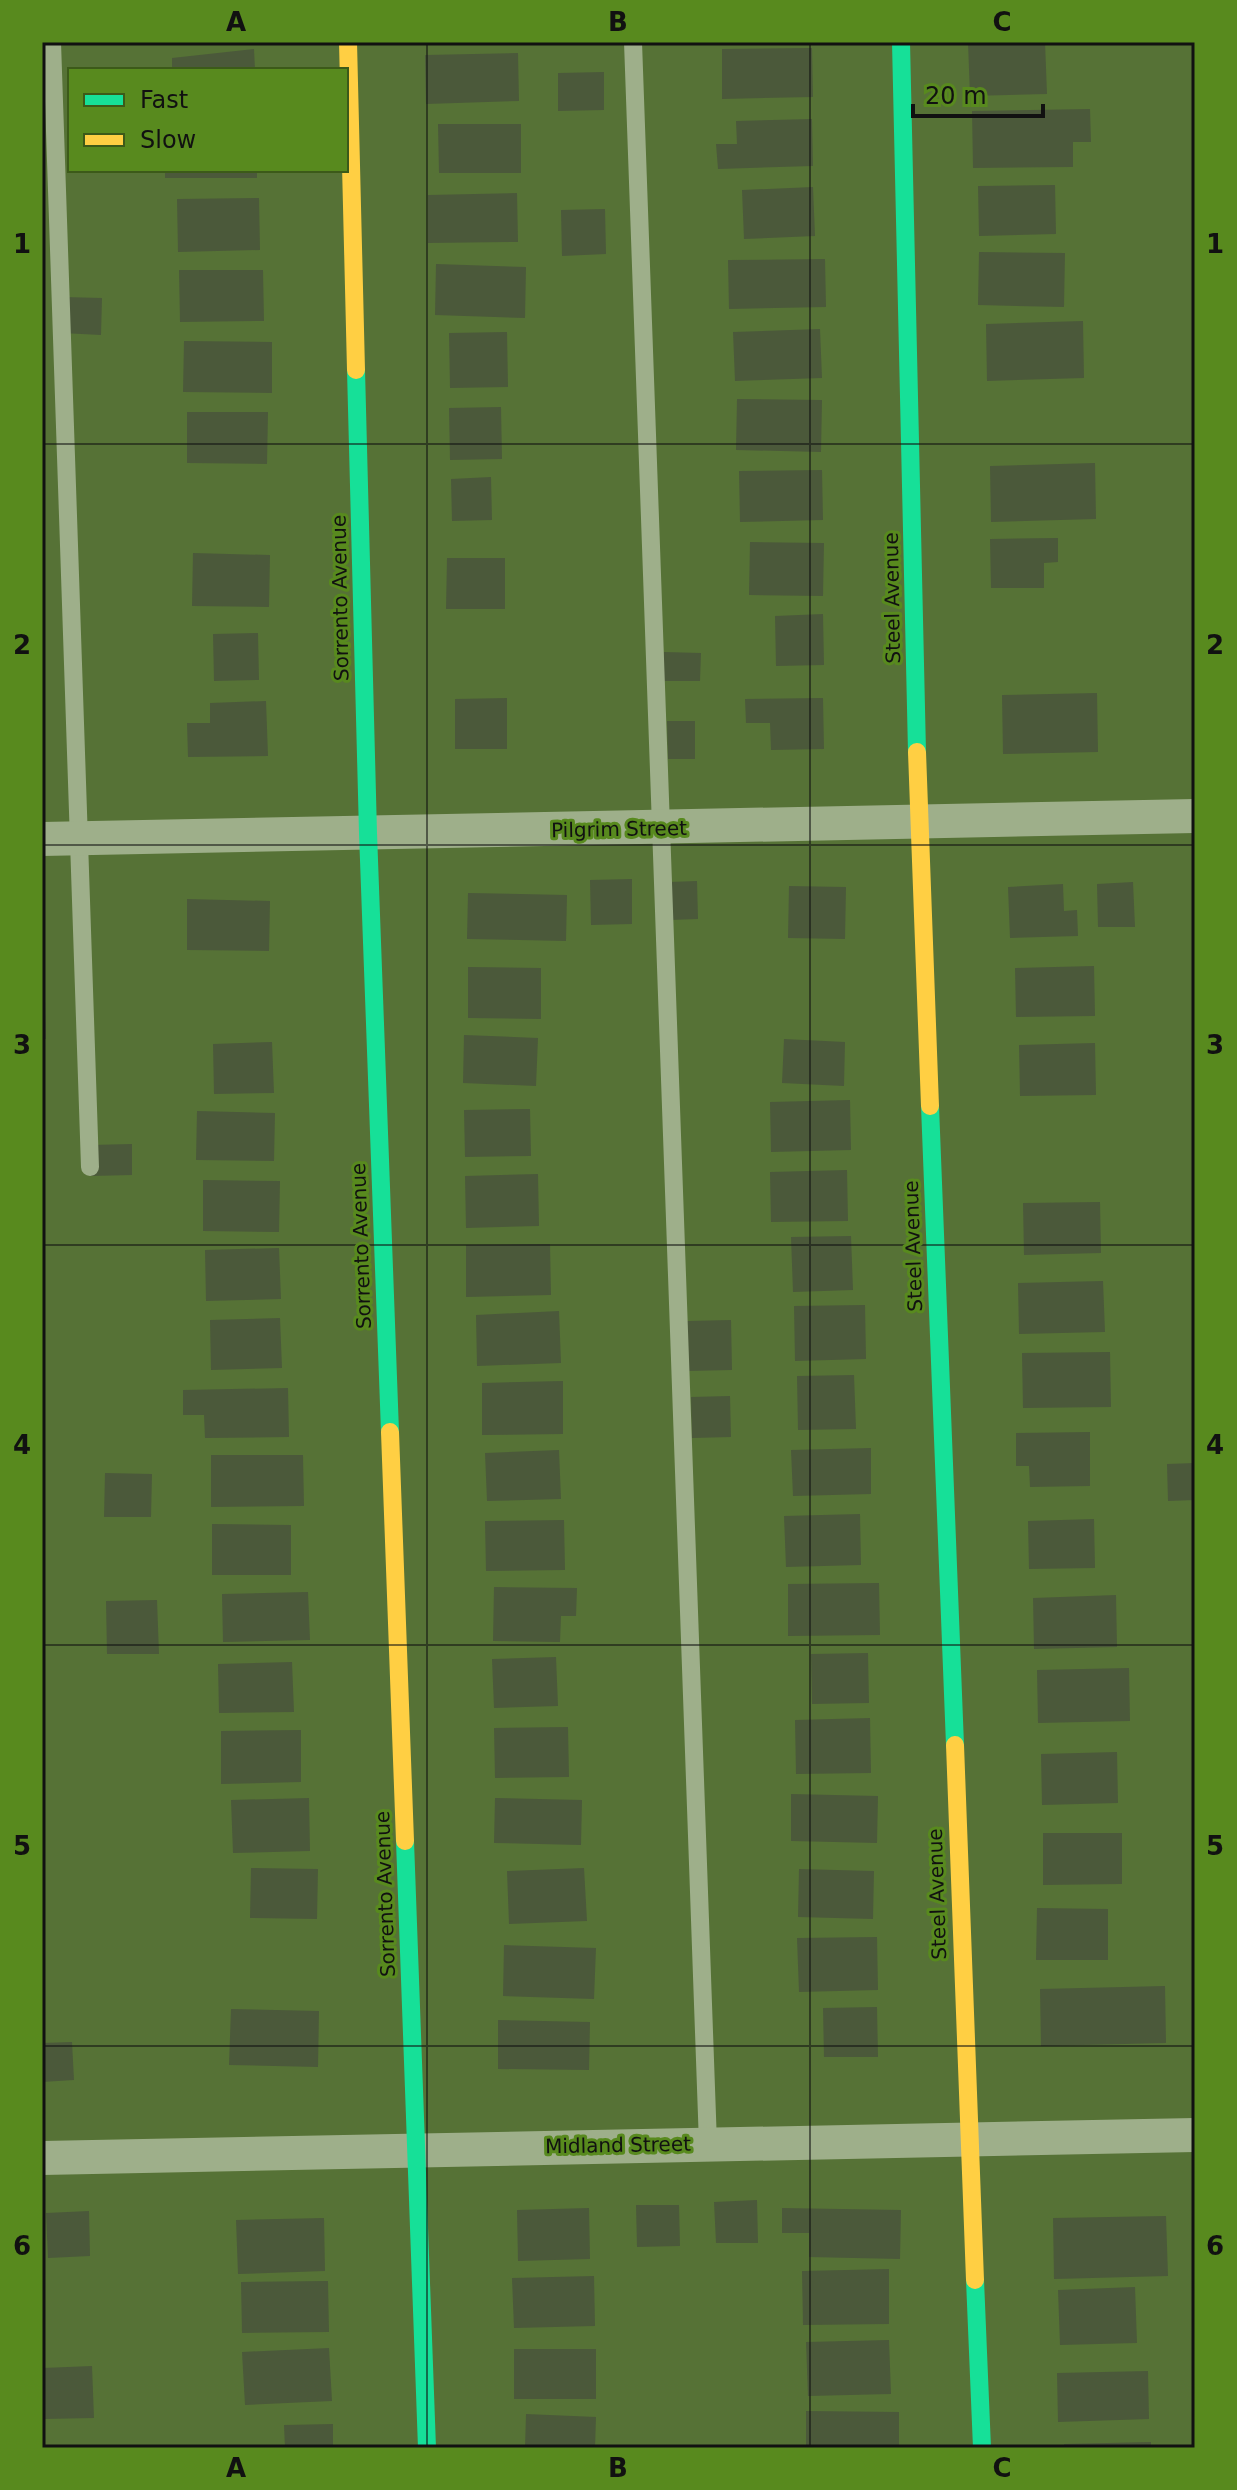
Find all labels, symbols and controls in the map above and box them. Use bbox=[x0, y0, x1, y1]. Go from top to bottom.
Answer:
text: A bbox=[226, 7, 246, 37]
text: B bbox=[608, 7, 628, 37]
text: C bbox=[992, 7, 1012, 37]
legend bbox=[68, 68, 348, 172]
scale bar bbox=[913, 68, 1043, 118]
text: 20 m bbox=[925, 82, 987, 110]
text: Fast bbox=[140, 86, 188, 114]
text: Slow bbox=[140, 126, 196, 154]
text: 1 bbox=[13, 229, 31, 259]
text: 1 bbox=[1206, 229, 1224, 259]
street label: Sorrento Avenue bbox=[327, 515, 353, 681]
street label: Steel Avenue bbox=[879, 532, 905, 664]
text: 2 bbox=[13, 630, 31, 660]
text: 2 bbox=[1206, 630, 1224, 660]
street label: Pilgrim Street bbox=[551, 816, 687, 842]
text: 3 bbox=[13, 1030, 31, 1060]
text: 3 bbox=[1206, 1030, 1224, 1060]
street label: Sorrento Avenue bbox=[346, 1162, 376, 1330]
street label: Steel Avenue bbox=[899, 1180, 927, 1312]
text: 4 bbox=[13, 1430, 31, 1460]
text: 4 bbox=[1206, 1430, 1224, 1460]
street label: Sorrento Avenue bbox=[370, 1810, 400, 1978]
street label: Steel Avenue bbox=[923, 1828, 951, 1960]
text: 5 bbox=[13, 1831, 31, 1861]
text: 5 bbox=[1206, 1831, 1224, 1861]
street label: Midland Street bbox=[545, 2132, 691, 2158]
text: 6 bbox=[13, 2231, 31, 2261]
text: 6 bbox=[1206, 2231, 1224, 2261]
text: A bbox=[226, 2453, 246, 2483]
text: B bbox=[608, 2453, 628, 2483]
text: C bbox=[992, 2453, 1012, 2483]

